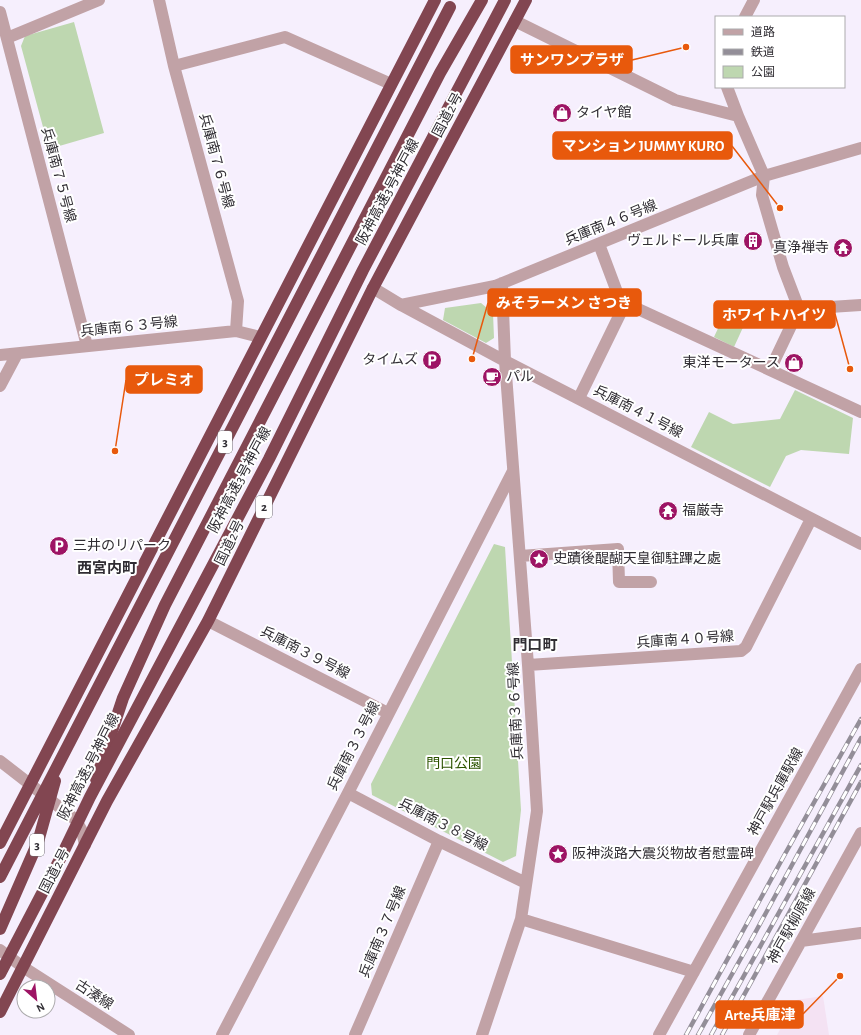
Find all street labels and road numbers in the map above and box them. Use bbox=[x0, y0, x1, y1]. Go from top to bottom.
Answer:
street label: 国道2号 bbox=[430, 90, 466, 140]
street label: 兵庫南７６号線 bbox=[197, 112, 236, 210]
street label: 兵庫南７５号線 bbox=[39, 126, 78, 224]
street label: 阪神高速3号神戸線 bbox=[353, 136, 422, 247]
street label: 兵庫南４６号線 bbox=[563, 197, 659, 248]
street label: 兵庫南６３号線 bbox=[79, 314, 178, 339]
street label: 兵庫南４１号線 bbox=[591, 383, 685, 440]
street label: 阪神高速3号神戸線 bbox=[205, 424, 274, 535]
road number: 3 bbox=[218, 431, 232, 453]
road number: 2 bbox=[256, 496, 272, 518]
street label: 国道2号 bbox=[212, 518, 247, 568]
street label: 兵庫南３９号線 bbox=[258, 624, 352, 681]
street label: 兵庫南４０号線 bbox=[636, 629, 734, 650]
street label: 兵庫南３６号線 bbox=[505, 662, 526, 760]
street label: 兵庫南３３号線 bbox=[325, 699, 382, 793]
street label: 阪神高速3号神戸線 bbox=[55, 711, 122, 823]
street label: 神戸駅兵庫駅線 bbox=[745, 745, 806, 838]
street label: 兵庫南３８号線 bbox=[396, 796, 490, 853]
road number: 3 bbox=[30, 834, 44, 856]
street label: 国道2号 bbox=[37, 846, 72, 896]
street label: 兵庫南３７号線 bbox=[356, 884, 409, 980]
street label: 神戸駅柳原線 bbox=[764, 885, 818, 966]
street label: 古湊線 bbox=[73, 977, 116, 1012]

